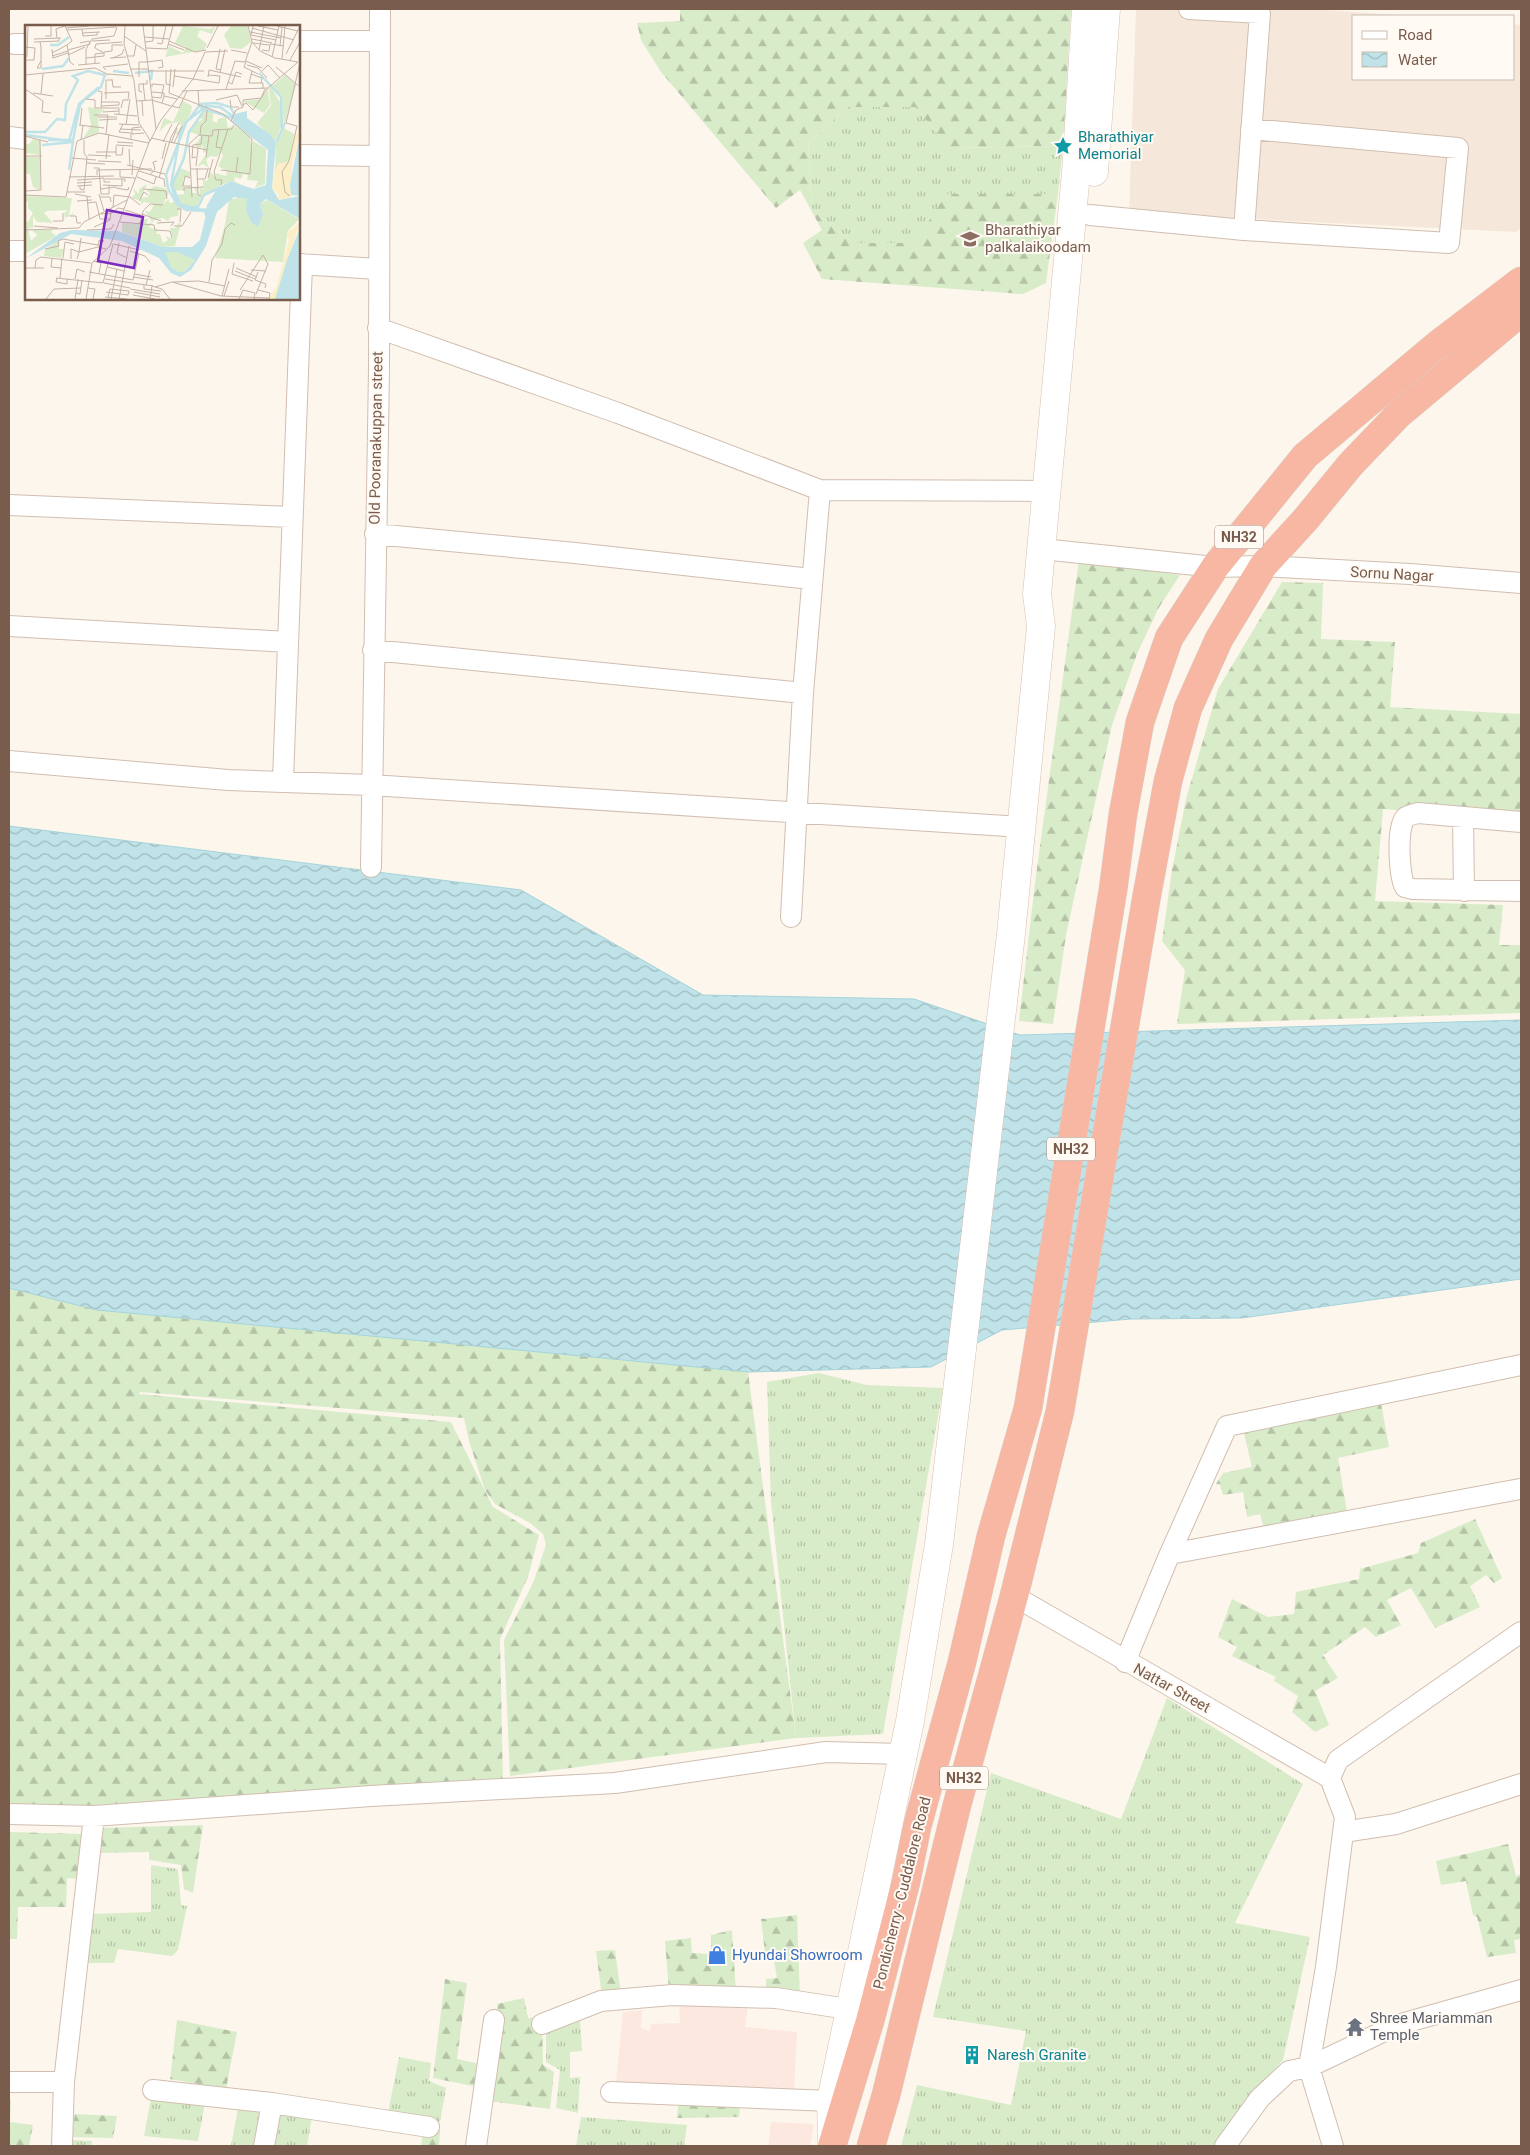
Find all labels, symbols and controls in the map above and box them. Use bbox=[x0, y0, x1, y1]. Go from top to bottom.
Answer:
legend bbox=[1352, 15, 1515, 80]
inset map bbox=[25, 25, 300, 300]
text: Road bbox=[1398, 26, 1432, 44]
text: Water bbox=[1398, 51, 1437, 69]
place label: Bharathiyar Memorial bbox=[1078, 128, 1154, 163]
place icon: Bharathiyar Memorial bbox=[1052, 135, 1074, 157]
place label: Bharathiyar palkalaikoodam bbox=[985, 221, 1091, 256]
school or university icon: Bharathiyar palkalaikoodam bbox=[959, 228, 981, 250]
street label: Old Pooranakuppan street bbox=[365, 351, 387, 525]
road number: NH32 bbox=[1215, 526, 1263, 548]
street label: Sornu Nagar bbox=[1350, 563, 1434, 585]
road number: NH32 bbox=[1047, 1138, 1095, 1160]
street label: Nattar Street bbox=[1130, 1659, 1214, 1717]
road number: NH32 bbox=[940, 1766, 988, 1790]
street label: Pondicherry - Cuddalore Road bbox=[869, 1795, 935, 1991]
shop icon: Hyundai Showroom bbox=[706, 1944, 728, 1966]
place label: Hyundai Showroom bbox=[732, 1946, 863, 1964]
place label: Shree Mariamman Temple bbox=[1370, 2009, 1493, 2044]
temple icon: Shree Mariamman Temple bbox=[1344, 2016, 1366, 2038]
building icon: Naresh Granite bbox=[961, 2044, 983, 2066]
place label: Naresh Granite bbox=[987, 2046, 1086, 2064]

